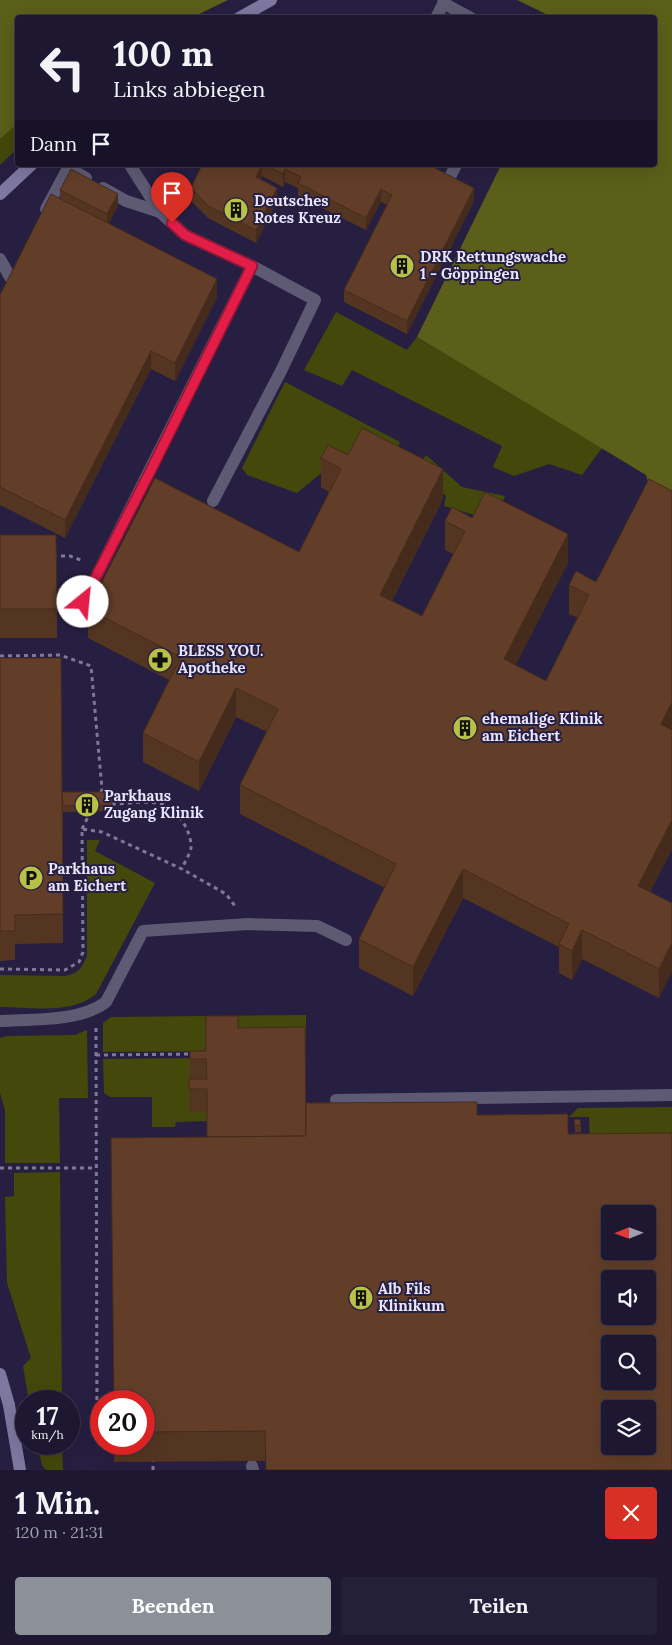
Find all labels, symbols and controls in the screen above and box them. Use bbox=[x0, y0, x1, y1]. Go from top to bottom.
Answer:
text: 100 m bbox=[113, 31, 213, 76]
icon: left bbox=[30, 35, 95, 100]
text: Links abbiegen bbox=[113, 75, 265, 103]
icon: arrive bbox=[87, 130, 115, 158]
text: Dann bbox=[30, 132, 77, 156]
pin bbox=[151, 172, 193, 223]
icon: arrive bbox=[158, 179, 186, 207]
place label: Deutsches Rotes Kreuz bbox=[254, 191, 341, 227]
building icon: Deutsches Rotes Kreuz bbox=[223, 197, 249, 223]
place label: DRK Rettungswache 1 - Göppingen bbox=[420, 247, 566, 283]
building icon: DRK Rettungswache 1 - Göppingen bbox=[389, 253, 415, 279]
position arrow bbox=[56, 575, 108, 627]
place label: BLESS YOU. Apotheke bbox=[178, 641, 263, 677]
pharmacy icon: BLESS YOU. Apotheke bbox=[147, 647, 173, 673]
place label: ehemalige Klinik am Eichert bbox=[482, 709, 603, 745]
building icon: ehemalige Klinik am Eichert bbox=[452, 715, 478, 741]
place label: Parkhaus Zugang Klinik bbox=[104, 786, 204, 822]
building icon: Parkhaus Zugang Klinik bbox=[74, 792, 100, 818]
place label: Parkhaus am Eichert bbox=[48, 859, 127, 895]
parking icon: Parkhaus am Eichert bbox=[18, 865, 44, 891]
north arrow bbox=[601, 1205, 656, 1260]
map controls bbox=[601, 1205, 656, 1455]
button: sound bbox=[601, 1270, 656, 1325]
place label: Alb Fils Klinikum bbox=[378, 1279, 445, 1315]
building icon: Alb Fils Klinikum bbox=[348, 1285, 374, 1311]
button: search bbox=[601, 1335, 656, 1390]
speed limit sign: 20 bbox=[90, 1390, 155, 1455]
text: 17 bbox=[37, 1400, 58, 1432]
button: layers bbox=[601, 1400, 656, 1455]
text: km/h bbox=[31, 1427, 64, 1442]
text: 1 Min. bbox=[15, 1484, 100, 1522]
button: close bbox=[605, 1487, 657, 1539]
text: 120 m · 21:31 bbox=[15, 1522, 103, 1542]
button: Beenden bbox=[15, 1577, 331, 1635]
button: Teilen bbox=[341, 1577, 657, 1635]

